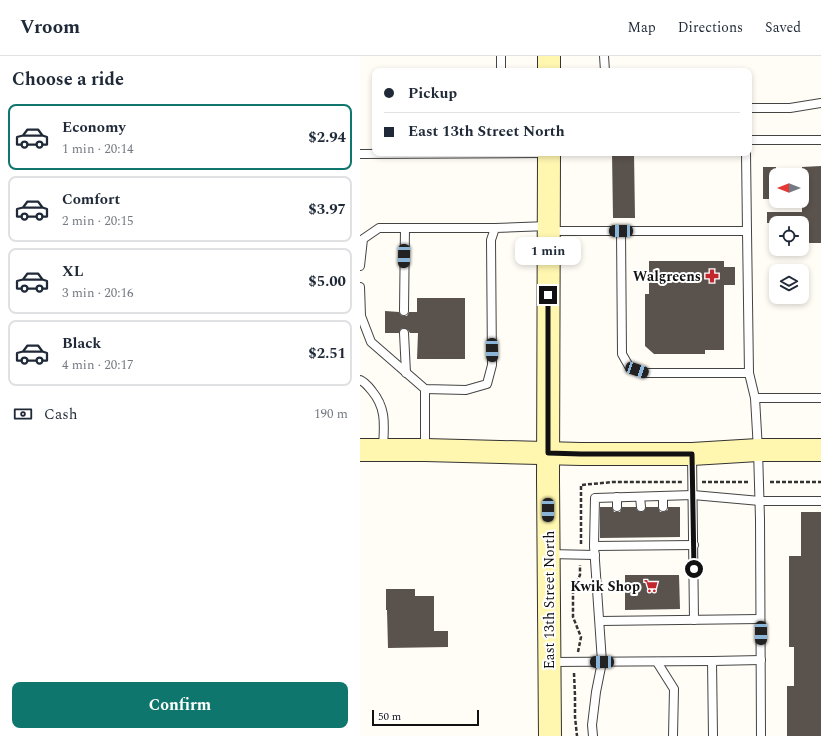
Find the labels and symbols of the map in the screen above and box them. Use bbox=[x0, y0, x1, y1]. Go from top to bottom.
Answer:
north arrow bbox=[769, 168, 809, 208]
car bbox=[609, 225, 633, 237]
callout: 1 min bbox=[515, 237, 581, 265]
car bbox=[398, 244, 410, 268]
place label: Walgreens bbox=[633, 266, 701, 287]
pharmacy icon: Walgreens bbox=[704, 268, 720, 284]
route end bbox=[539, 286, 557, 304]
car bbox=[486, 338, 498, 362]
car bbox=[624, 360, 650, 380]
car bbox=[542, 498, 554, 522]
street label: East 13th Street North bbox=[539, 531, 560, 669]
route start bbox=[685, 560, 703, 578]
place label: Kwik Shop bbox=[570, 576, 640, 597]
supermarket icon: Kwik Shop bbox=[643, 578, 659, 594]
car bbox=[755, 621, 767, 645]
car bbox=[590, 656, 614, 668]
scale bar bbox=[372, 708, 479, 727]

